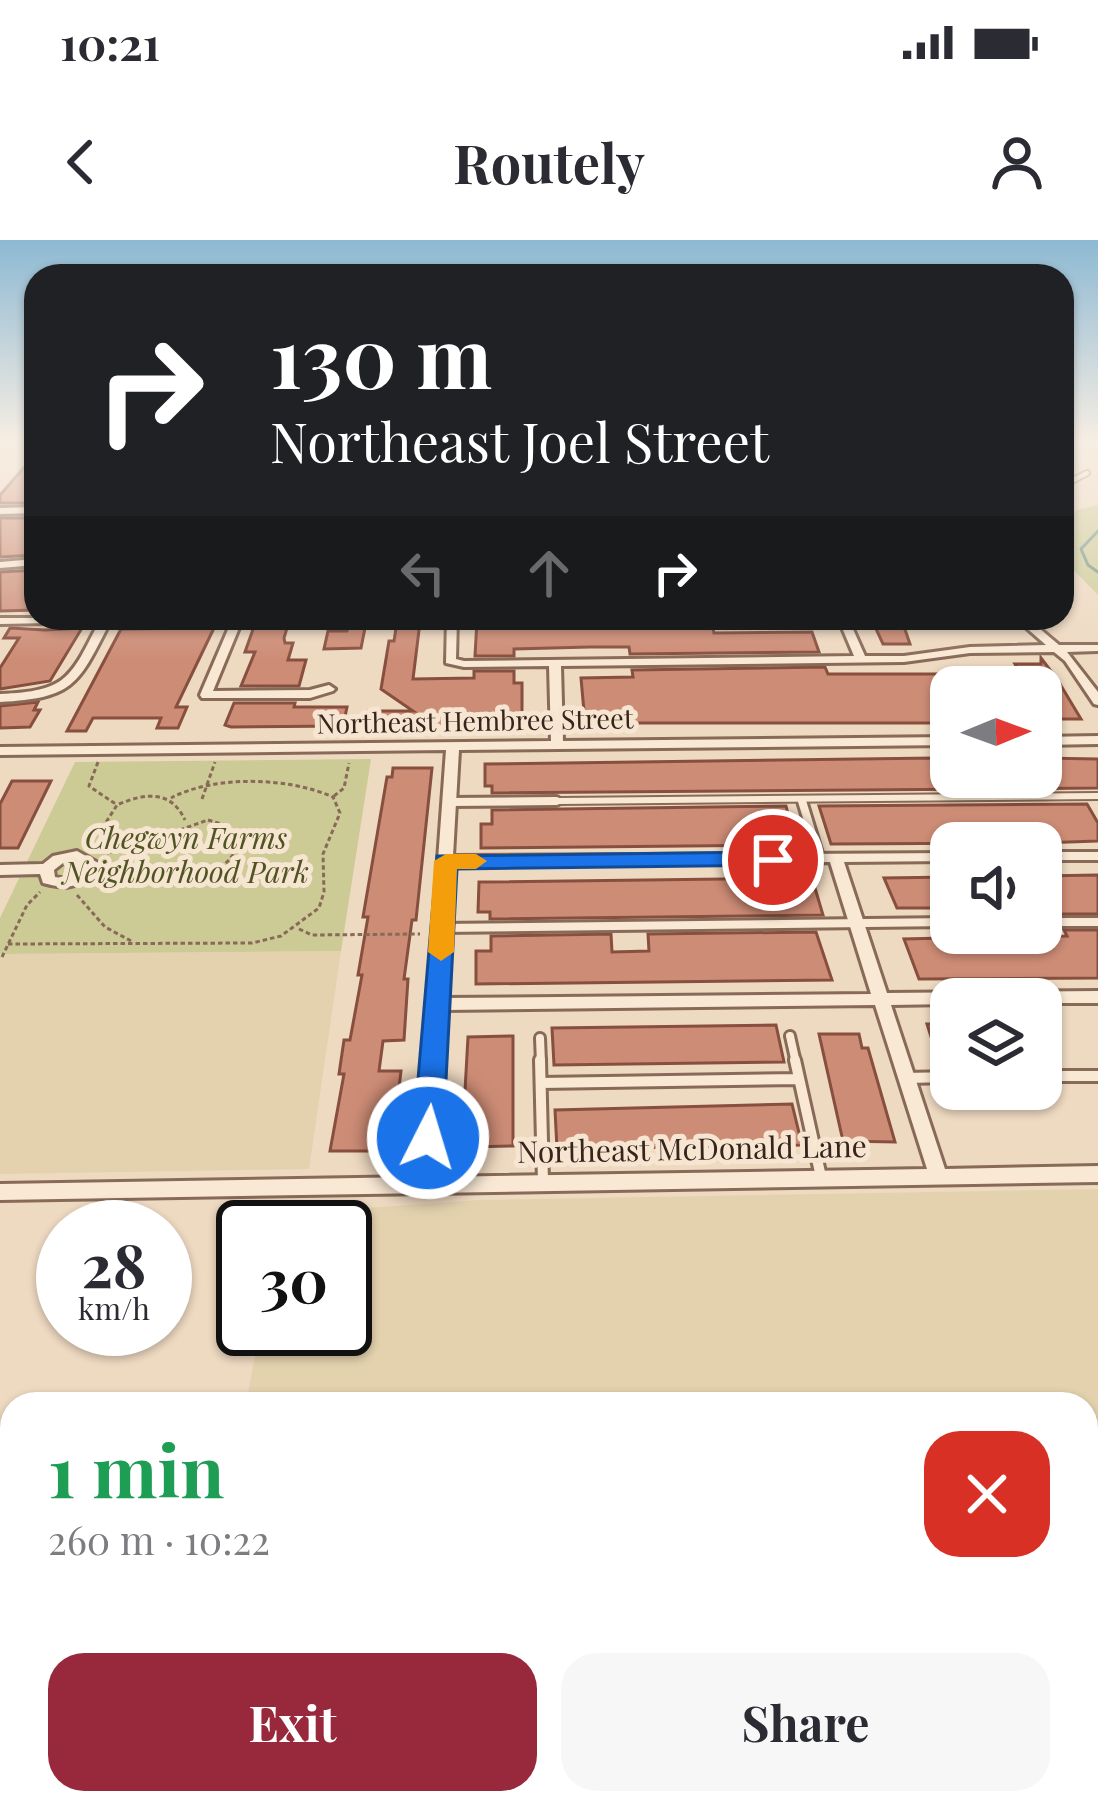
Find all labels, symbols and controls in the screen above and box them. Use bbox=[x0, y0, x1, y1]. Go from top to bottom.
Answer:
text: 10:21 bbox=[60, 12, 160, 72]
text: Routely bbox=[453, 126, 645, 198]
icon: back bbox=[48, 129, 114, 195]
icon: person bbox=[984, 129, 1050, 195]
text: 130 m bbox=[270, 298, 492, 410]
icon: right bbox=[72, 312, 228, 468]
text: Northeast Joel Street bbox=[270, 405, 769, 477]
icon: left bbox=[390, 540, 456, 606]
icon: ahead bbox=[516, 540, 582, 606]
icon: right bbox=[642, 540, 708, 606]
north arrow bbox=[930, 666, 1062, 798]
map controls bbox=[930, 666, 1062, 1110]
street label: Northeast Hembree Street bbox=[316, 699, 634, 741]
pin bbox=[722, 809, 824, 911]
park label: Chegwyn Farms Neighborhood Park bbox=[60, 817, 309, 891]
button: sound bbox=[930, 822, 1062, 954]
icon: arrive bbox=[740, 827, 806, 893]
button: layers bbox=[930, 978, 1062, 1110]
position arrow bbox=[365, 1075, 491, 1201]
street label: Northeast McDonald Lane bbox=[517, 1125, 867, 1171]
speed limit sign: 30 bbox=[216, 1200, 372, 1356]
text: 28 bbox=[81, 1223, 147, 1303]
text: km/h bbox=[78, 1288, 150, 1328]
text: 1 min bbox=[48, 1420, 224, 1516]
button: close bbox=[924, 1431, 1050, 1557]
text: 260 m · 10:22 bbox=[48, 1513, 270, 1565]
button: Exit bbox=[48, 1653, 537, 1791]
button: Share bbox=[561, 1653, 1050, 1791]

